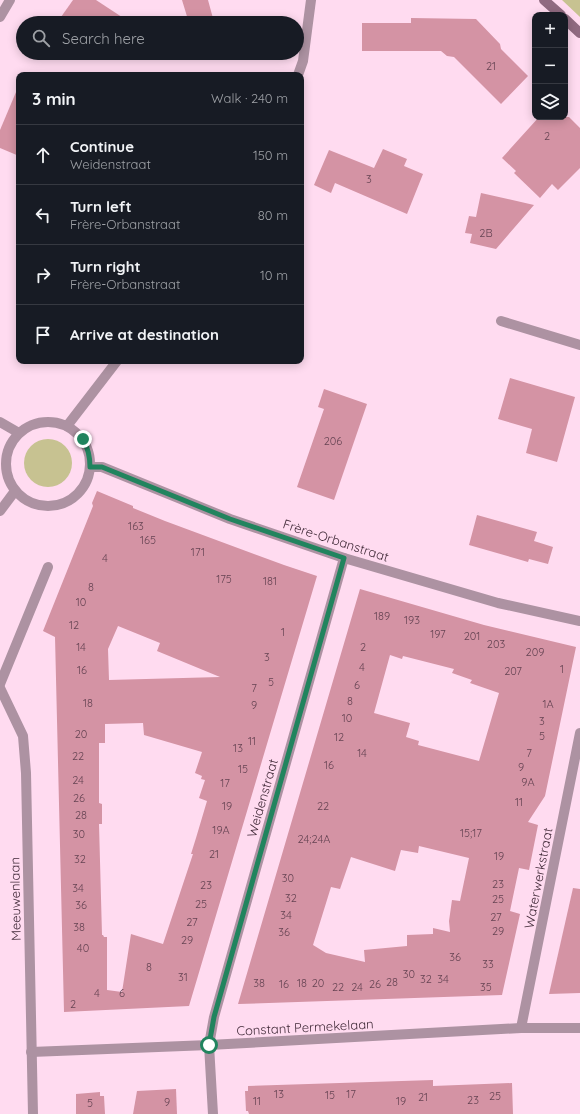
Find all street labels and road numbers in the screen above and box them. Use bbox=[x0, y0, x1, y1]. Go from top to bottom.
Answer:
street label: Frère-Orbanstraat bbox=[281, 515, 391, 565]
street label: Weidenstraat bbox=[243, 757, 281, 839]
street label: Waterwerkstraat bbox=[520, 826, 556, 930]
street label: Meeuwenlaan bbox=[6, 857, 24, 941]
street label: Constant Permekelaan bbox=[236, 1015, 374, 1039]

